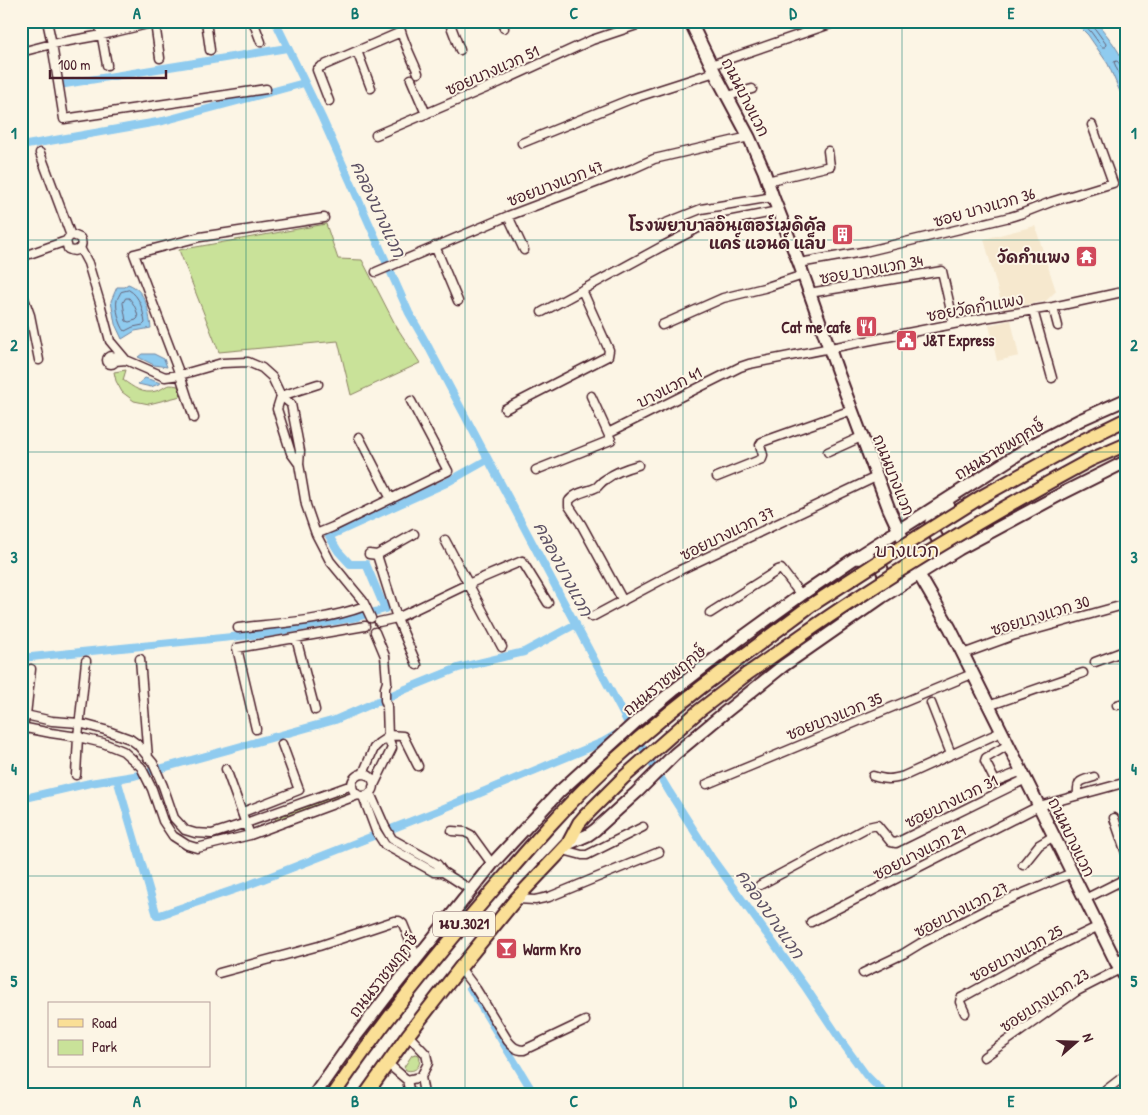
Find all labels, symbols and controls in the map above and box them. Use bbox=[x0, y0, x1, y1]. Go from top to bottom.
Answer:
text: A bbox=[133, 2, 141, 24]
text: B bbox=[351, 2, 359, 24]
text: C bbox=[570, 2, 579, 24]
text: D bbox=[789, 2, 797, 24]
text: E bbox=[1007, 2, 1015, 24]
street label: ซอยบางแวก 51 bbox=[442, 39, 542, 100]
scale bar bbox=[50, 48, 166, 80]
text: 100 m bbox=[58, 54, 91, 75]
street label: ถนนบางแวก bbox=[717, 54, 775, 140]
text: 1 bbox=[11, 122, 17, 144]
text: 1 bbox=[1131, 122, 1137, 144]
street label: ซอยบางแวก 47 bbox=[504, 155, 606, 211]
water label: คลองบางแวก bbox=[345, 156, 412, 262]
street label: ซอย บางแวก 36 bbox=[930, 182, 1038, 232]
place label: โรงพยาบาลอินเตอร์เมดิคัล แคร์ แอนด์ แล็บ bbox=[628, 214, 826, 254]
building icon: โรงพยาบาลอินเตอร์เมดิคัล แคร์ แอนด์ แล็บ bbox=[830, 222, 854, 246]
temple icon: วัดกำแพง bbox=[1074, 245, 1098, 269]
place label: วัดกำแพง bbox=[997, 246, 1070, 268]
street label: ซอย บางแวก 34 bbox=[818, 249, 924, 289]
street label: ซอยวัดกำแพง bbox=[925, 288, 1025, 326]
restaurant icon: Cat me cafe bbox=[855, 315, 879, 339]
place label: Cat me cafe bbox=[781, 316, 852, 338]
public building icon: J&T Express bbox=[895, 328, 919, 352]
place label: J&T Express bbox=[923, 329, 995, 352]
text: 2 bbox=[10, 334, 18, 356]
text: 2 bbox=[1130, 334, 1138, 356]
street label: บางแวก 41 bbox=[633, 361, 705, 413]
street label: ถนนราชพฤกษ์ bbox=[950, 413, 1049, 485]
street label: ถนนบางแวก bbox=[868, 431, 920, 519]
street label: ซอยบางแวก 37 bbox=[676, 501, 778, 565]
water label: คลองบางแวก bbox=[528, 517, 600, 622]
district label: บางแวก bbox=[875, 537, 939, 563]
text: 3 bbox=[10, 546, 18, 568]
text: 3 bbox=[1130, 546, 1138, 568]
street label: ซอยบางแวก 30 bbox=[988, 590, 1092, 640]
street label: ถนนราชพฤกษ์ bbox=[618, 639, 711, 721]
street label: ซอยบางแวก 35 bbox=[783, 687, 885, 745]
text: 4 bbox=[11, 758, 17, 780]
text: 4 bbox=[1131, 758, 1137, 780]
street label: ซอยบางแวก 31 bbox=[901, 769, 1001, 833]
street label: ถนนบางแวก bbox=[1043, 793, 1101, 881]
street label: ซอยบางแวก 29 bbox=[869, 819, 969, 885]
water label: คลองบางแวก bbox=[730, 864, 811, 965]
street label: ซอยบางแวก 27 bbox=[910, 876, 1012, 942]
road number: นบ.3021 bbox=[433, 912, 495, 936]
street label: ซอยบางแวก 25 bbox=[966, 919, 1066, 987]
street label: ถนนราชพฤกษ์ bbox=[343, 928, 424, 1022]
bar icon: Warm Kro bbox=[495, 937, 519, 961]
place label: Warm Kro bbox=[523, 938, 581, 960]
street label: ซอยบางแวก 23 bbox=[995, 963, 1093, 1037]
text: 5 bbox=[11, 970, 18, 992]
text: 5 bbox=[1131, 970, 1138, 992]
legend bbox=[48, 1002, 210, 1068]
text: Road bbox=[92, 1012, 117, 1033]
north arrow bbox=[1050, 1018, 1100, 1068]
text: N bbox=[1078, 1031, 1099, 1045]
text: Park bbox=[92, 1036, 117, 1057]
text: A bbox=[133, 1090, 141, 1112]
text: B bbox=[351, 1090, 359, 1112]
text: C bbox=[570, 1090, 579, 1112]
text: D bbox=[789, 1090, 797, 1112]
text: E bbox=[1007, 1090, 1015, 1112]

